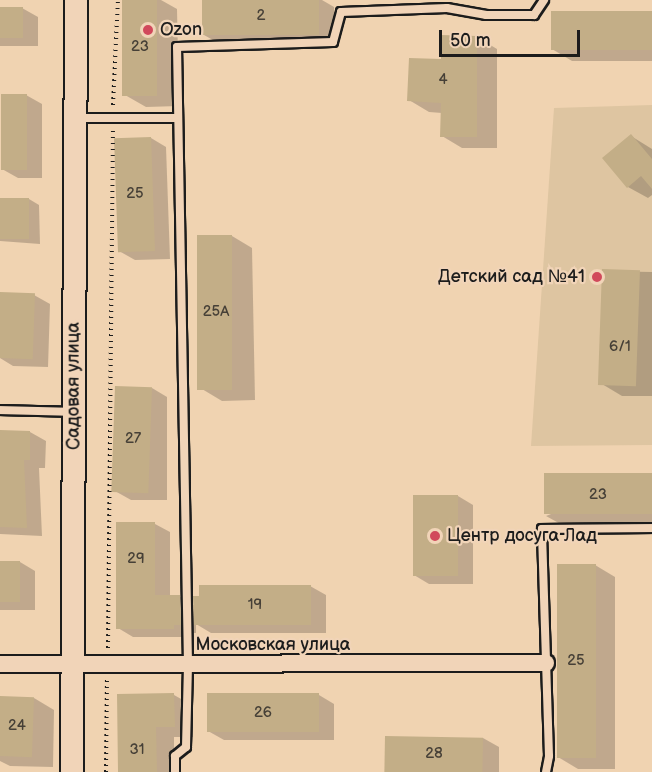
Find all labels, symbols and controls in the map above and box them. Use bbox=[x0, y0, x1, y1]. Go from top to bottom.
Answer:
house number: 2 bbox=[257, 7, 265, 25]
scale bar bbox=[442, 18, 583, 56]
place label: Ozon bbox=[160, 19, 202, 41]
marker: Ozon bbox=[141, 23, 155, 37]
text: 50 m bbox=[450, 30, 491, 51]
house number: 23 bbox=[131, 38, 149, 56]
house number: 4 bbox=[438, 71, 448, 89]
house number: 25 bbox=[126, 185, 144, 203]
place label: Детский сад №41 bbox=[438, 266, 585, 288]
marker: Детский сад №41 bbox=[590, 270, 604, 284]
house number: 25А bbox=[203, 303, 229, 321]
street label: Садовая улица bbox=[63, 322, 85, 450]
house number: 6/1 bbox=[609, 338, 631, 356]
house number: 27 bbox=[125, 430, 141, 448]
house number: 23 bbox=[589, 486, 607, 504]
place label: Центр досуга Лад bbox=[447, 525, 597, 547]
marker: Центр досуга Лад bbox=[428, 529, 442, 543]
house number: 29 bbox=[127, 550, 145, 568]
house number: 19 bbox=[248, 596, 262, 614]
street label: Московская улица bbox=[196, 634, 350, 656]
house number: 25 bbox=[567, 652, 585, 670]
house number: 26 bbox=[254, 704, 272, 722]
house number: 24 bbox=[8, 717, 26, 735]
house number: 31 bbox=[129, 741, 145, 759]
house number: 28 bbox=[425, 745, 443, 763]

